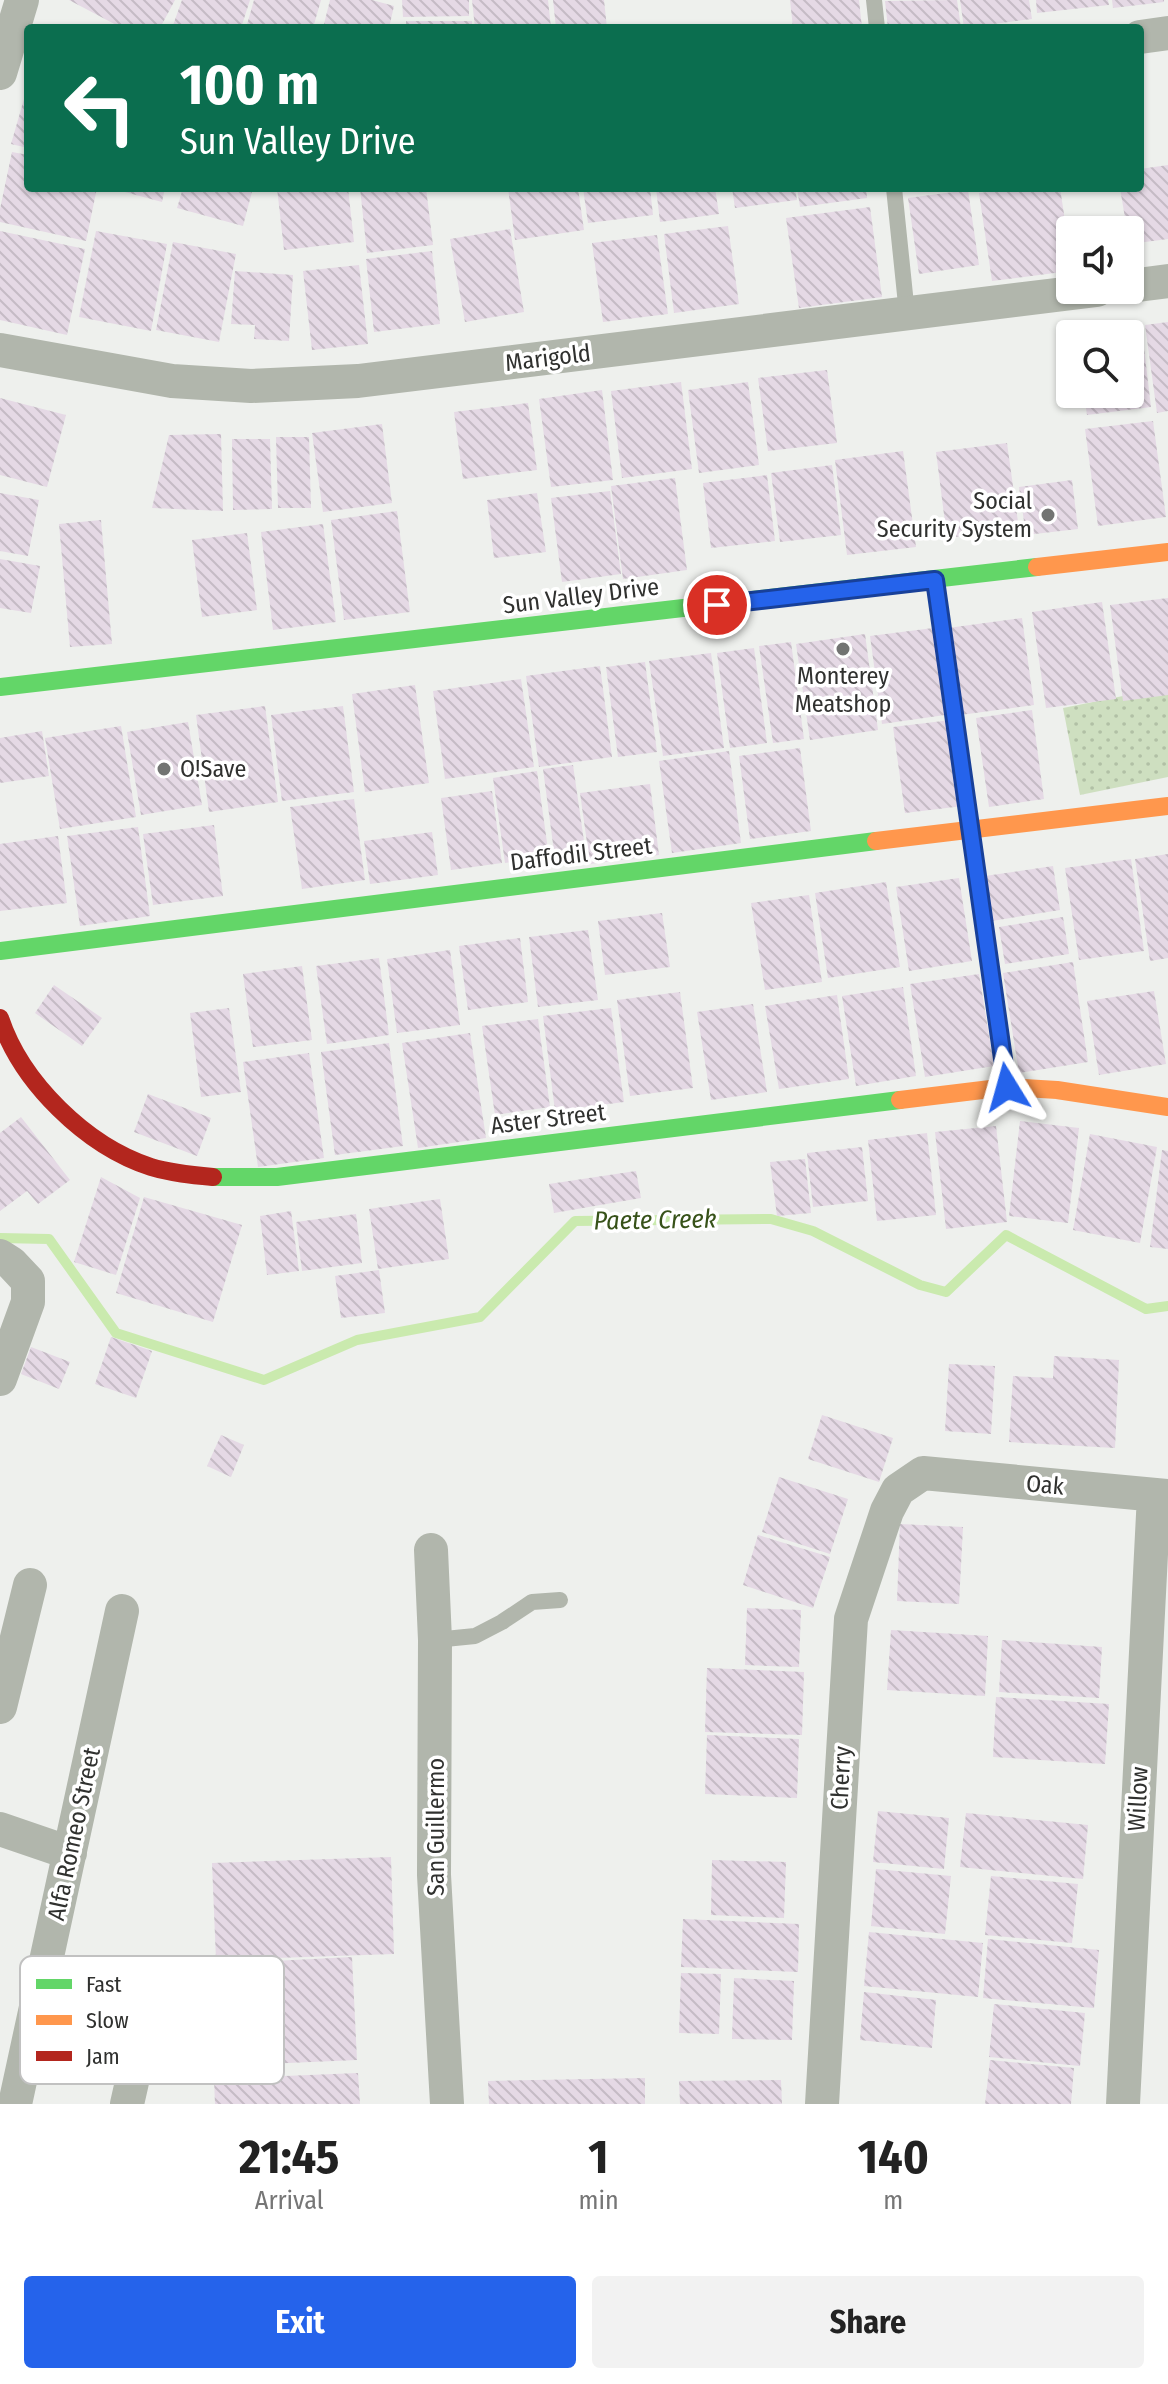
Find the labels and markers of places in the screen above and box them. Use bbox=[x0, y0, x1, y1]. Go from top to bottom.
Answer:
place label: Social Security System bbox=[877, 487, 1032, 543]
marker: Social Security System bbox=[1039, 506, 1057, 524]
pin bbox=[683, 571, 751, 639]
marker: Monterey Meatshop bbox=[834, 640, 852, 658]
place label: Monterey Meatshop bbox=[795, 662, 891, 718]
place label: O!Save bbox=[180, 755, 246, 783]
marker: O!Save bbox=[155, 760, 173, 778]

